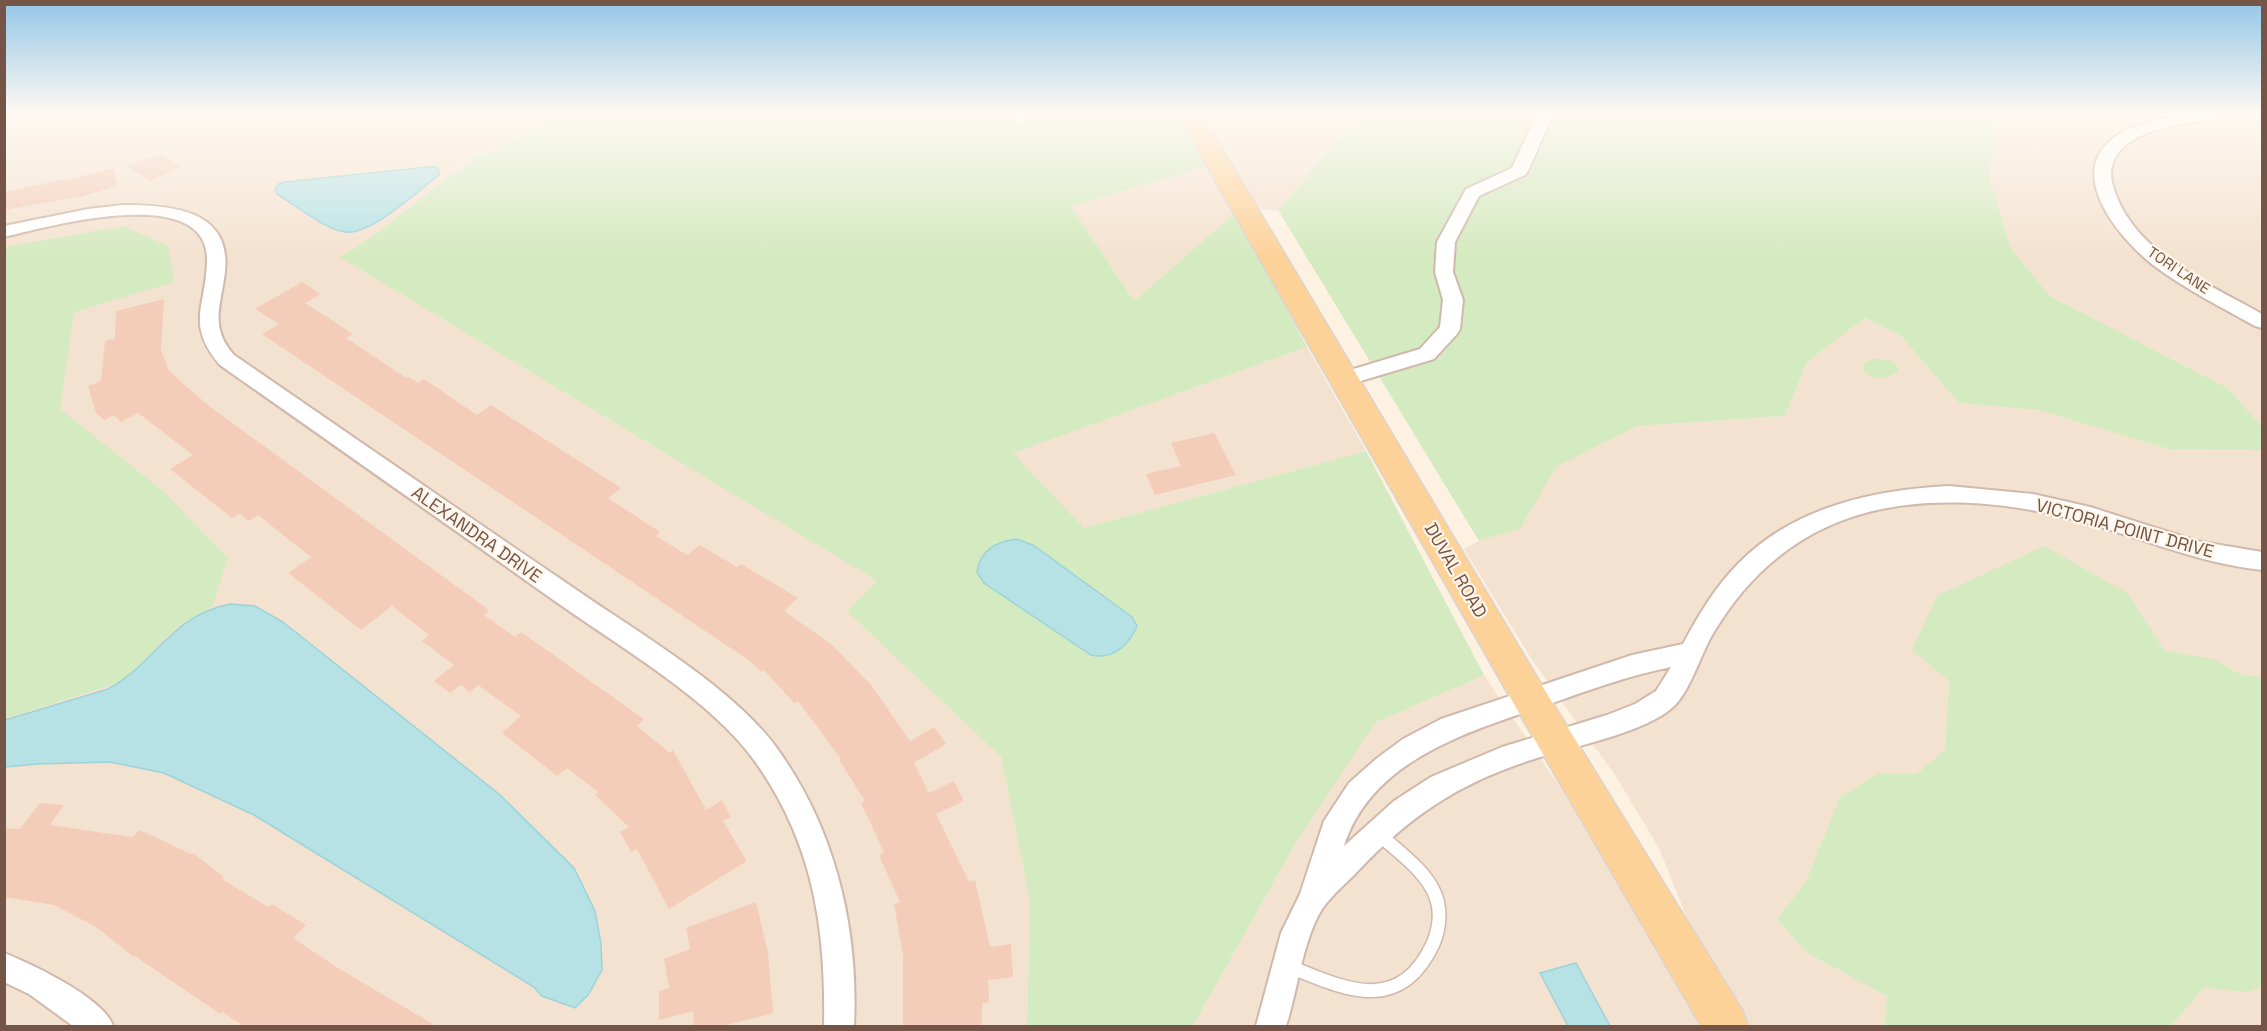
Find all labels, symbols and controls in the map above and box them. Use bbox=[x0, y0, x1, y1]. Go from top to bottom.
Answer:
street label: TORI LANE bbox=[2144, 242, 2214, 298]
street label: ALEXANDRA DRIVE bbox=[407, 480, 547, 588]
street label: VICTORIA POINT DRIVE bbox=[2034, 493, 2216, 563]
street label: DUVAL ROAD bbox=[1420, 518, 1492, 622]

